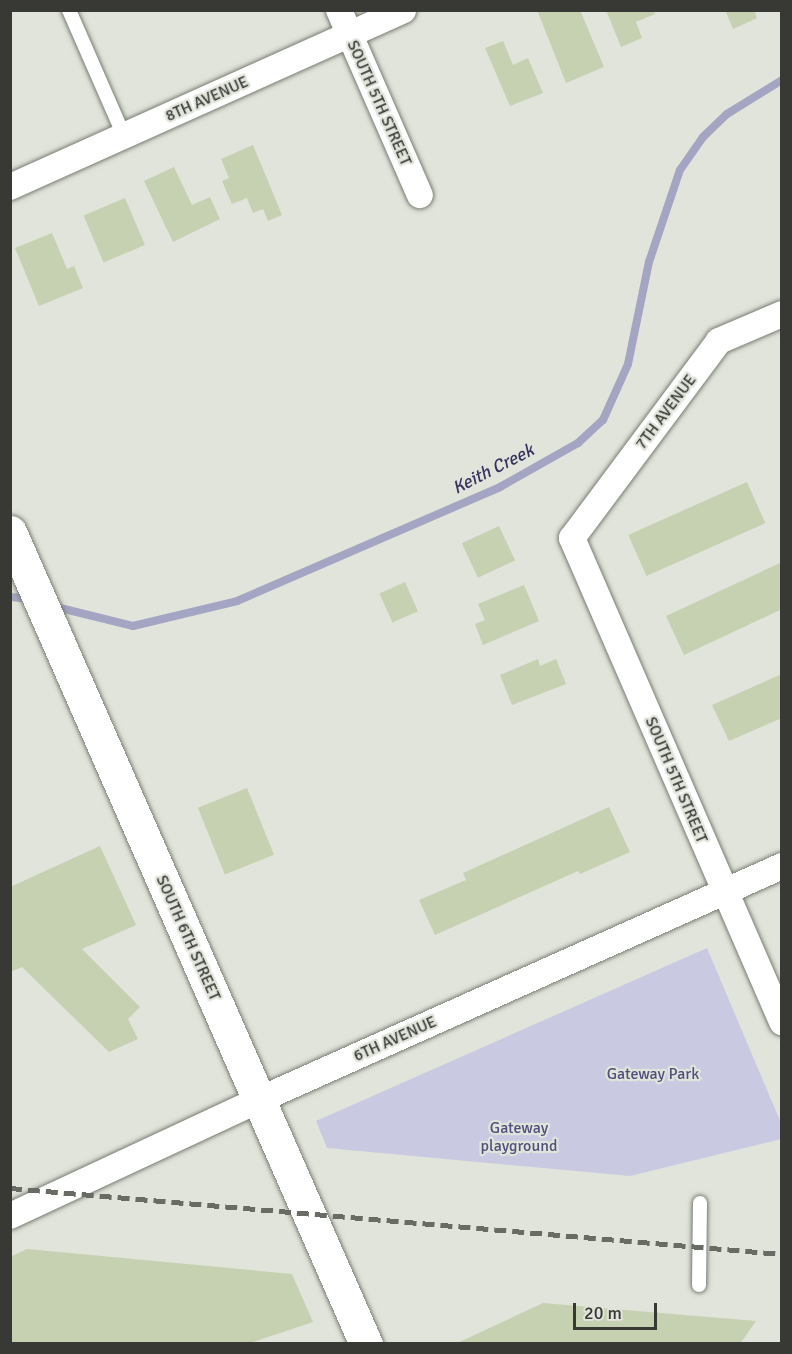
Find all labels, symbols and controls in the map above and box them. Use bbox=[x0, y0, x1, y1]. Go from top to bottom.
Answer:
street label: SOUTH 5TH STREET bbox=[343, 37, 415, 169]
street label: 8TH AVENUE bbox=[163, 72, 251, 126]
street label: 7TH AVENUE bbox=[632, 371, 700, 453]
water label: Keith Creek bbox=[449, 439, 537, 499]
street label: SOUTH 5TH STREET bbox=[641, 714, 711, 846]
street label: SOUTH 6TH STREET bbox=[152, 872, 224, 1004]
street label: 6TH AVENUE bbox=[351, 1012, 439, 1066]
park label: Gateway Park bbox=[607, 1064, 699, 1084]
park label: Gateway playground bbox=[481, 1118, 557, 1156]
scale bar bbox=[576, 1291, 660, 1329]
text: 20 m bbox=[584, 1302, 622, 1324]

